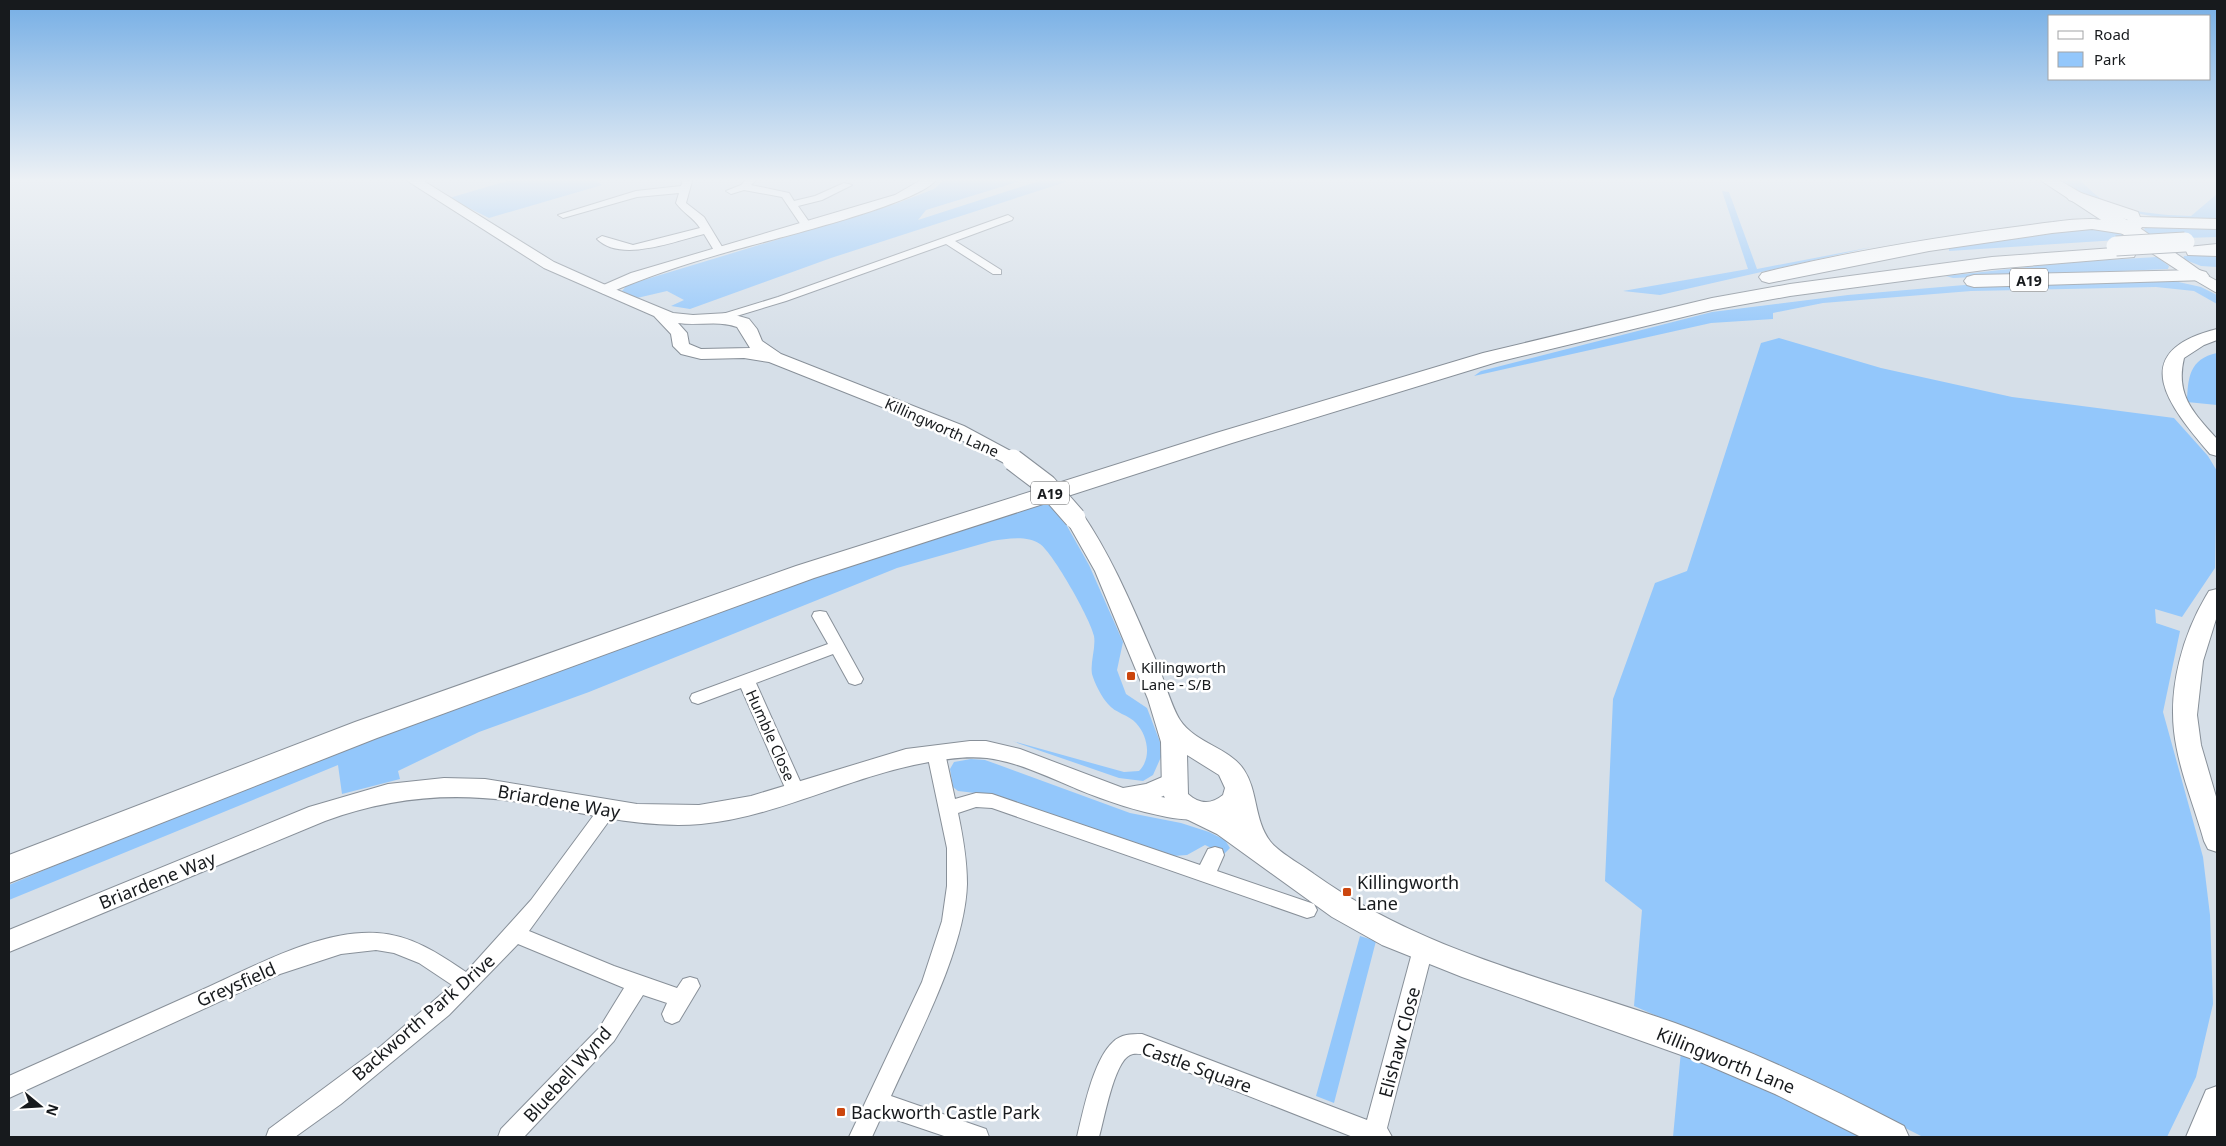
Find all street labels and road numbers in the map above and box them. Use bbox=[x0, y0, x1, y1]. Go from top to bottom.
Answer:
road number: A19 bbox=[2010, 268, 2048, 292]
street label: Killingworth Lane bbox=[882, 393, 1002, 461]
road number: A19 bbox=[1031, 482, 1069, 504]
street label: Humble Close bbox=[742, 686, 800, 784]
street label: Briardene Way bbox=[496, 778, 623, 824]
street label: Briardene Way bbox=[95, 845, 220, 914]
street label: Backworth Park Drive bbox=[346, 948, 500, 1086]
street label: Greysfield bbox=[193, 956, 279, 1012]
street label: Elishaw Close bbox=[1373, 984, 1425, 1100]
street label: Bluebell Wynd bbox=[518, 1021, 616, 1127]
street label: Killingworth Lane bbox=[1653, 1021, 1799, 1099]
street label: Castle Square bbox=[1139, 1036, 1255, 1098]

